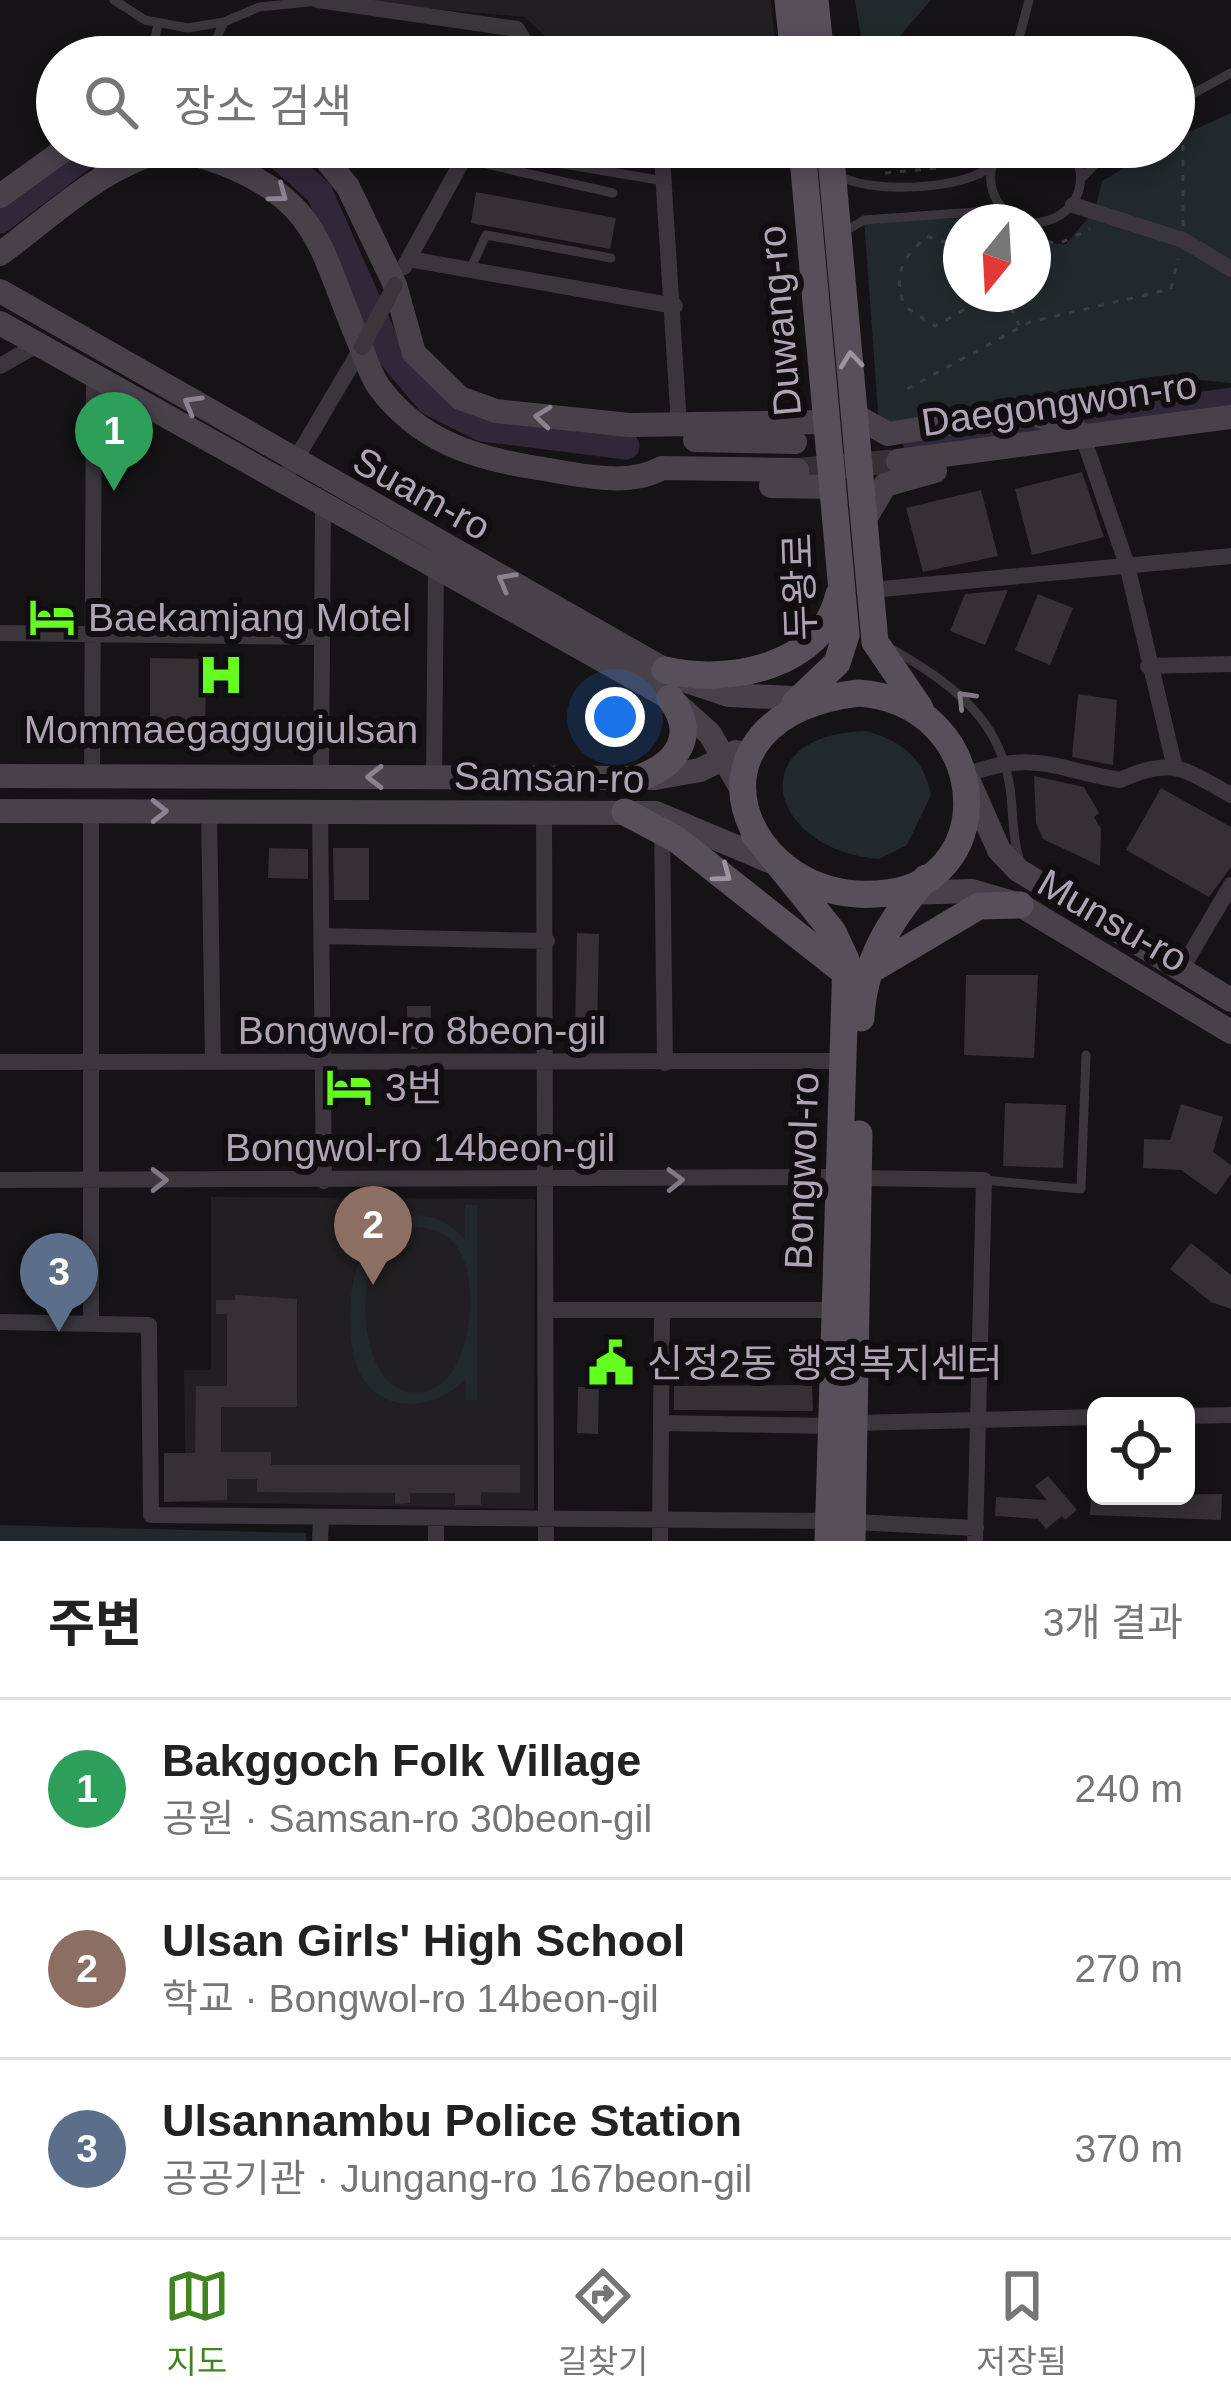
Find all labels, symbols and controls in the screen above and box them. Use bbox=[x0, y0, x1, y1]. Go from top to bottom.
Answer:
search box bbox=[36, 36, 1195, 168]
icon: search bbox=[78, 69, 144, 135]
text: 장소 검색 bbox=[174, 81, 352, 132]
one-way arrow bbox=[265, 180, 287, 201]
north arrow bbox=[943, 204, 1051, 312]
street label: Duwang-ro bbox=[750, 224, 809, 418]
one-way arrow bbox=[838, 350, 864, 370]
street label: Daegongwon-ro bbox=[919, 363, 1199, 444]
pin: 1 bbox=[75, 392, 153, 491]
one-way arrow bbox=[183, 395, 204, 418]
one-way arrow bbox=[533, 405, 552, 430]
street label: Suam-ro bbox=[346, 438, 498, 548]
street label: 두왕로 bbox=[776, 532, 823, 642]
one-way arrow bbox=[497, 572, 518, 595]
hotel icon: Baekamjang Motel bbox=[27, 592, 77, 642]
place label: Baekamjang Motel bbox=[88, 596, 411, 639]
hospital icon: Mommaegaggugiulsan bbox=[196, 650, 246, 700]
your location bbox=[585, 687, 645, 747]
one-way arrow bbox=[958, 692, 980, 713]
place label: Mommaegaggugiulsan bbox=[24, 708, 418, 751]
street label: Samsan-ro bbox=[453, 754, 645, 801]
one-way arrow bbox=[365, 764, 383, 790]
one-way arrow bbox=[151, 798, 169, 824]
one-way arrow bbox=[710, 860, 731, 882]
street label: Munsu-ro bbox=[1031, 861, 1195, 980]
street label: Bongwol-ro 8beon-gil bbox=[238, 1009, 606, 1052]
hotel icon: 3번 bbox=[324, 1062, 374, 1112]
place label: 3번 bbox=[385, 1066, 443, 1109]
street label: Bongwol-ro bbox=[777, 1072, 826, 1270]
street label: Bongwol-ro 14beon-gil bbox=[225, 1126, 615, 1169]
one-way arrow bbox=[151, 1167, 169, 1193]
one-way arrow bbox=[666, 1167, 685, 1193]
pin: 2 bbox=[334, 1186, 412, 1285]
pin: 3 bbox=[20, 1233, 98, 1332]
public building icon: 신정2동 행정복지센터 bbox=[586, 1338, 636, 1388]
place label: 신정2동 행정복지센터 bbox=[647, 1342, 1002, 1385]
map controls bbox=[1087, 1397, 1195, 1505]
button: locate bbox=[1087, 1397, 1195, 1505]
text: 주변 bbox=[48, 1595, 142, 1652]
text: 3개 결과 bbox=[1043, 1601, 1183, 1644]
text: Bakggoch Folk Village bbox=[162, 1735, 641, 1786]
text: 1 bbox=[76, 1767, 98, 1810]
text: 240 m bbox=[1075, 1767, 1183, 1810]
text: 공원 · Samsan-ro 30beon-gil bbox=[162, 1797, 652, 1840]
text: Ulsan Girls' High School bbox=[162, 1915, 685, 1966]
text: 2 bbox=[76, 1947, 98, 1990]
text: 270 m bbox=[1075, 1947, 1183, 1990]
text: 학교 · Bongwol-ro 14beon-gil bbox=[162, 1977, 659, 2020]
text: Ulsannambu Police Station bbox=[162, 2095, 742, 2146]
text: 3 bbox=[76, 2127, 98, 2170]
text: 370 m bbox=[1075, 2127, 1183, 2170]
text: 공공기관 · Jungang-ro 167beon-gil bbox=[162, 2157, 752, 2200]
tab: 지도 bbox=[164, 2263, 230, 2383]
tab: 길찾기 bbox=[557, 2263, 648, 2383]
tab: 저장됨 bbox=[976, 2263, 1067, 2383]

